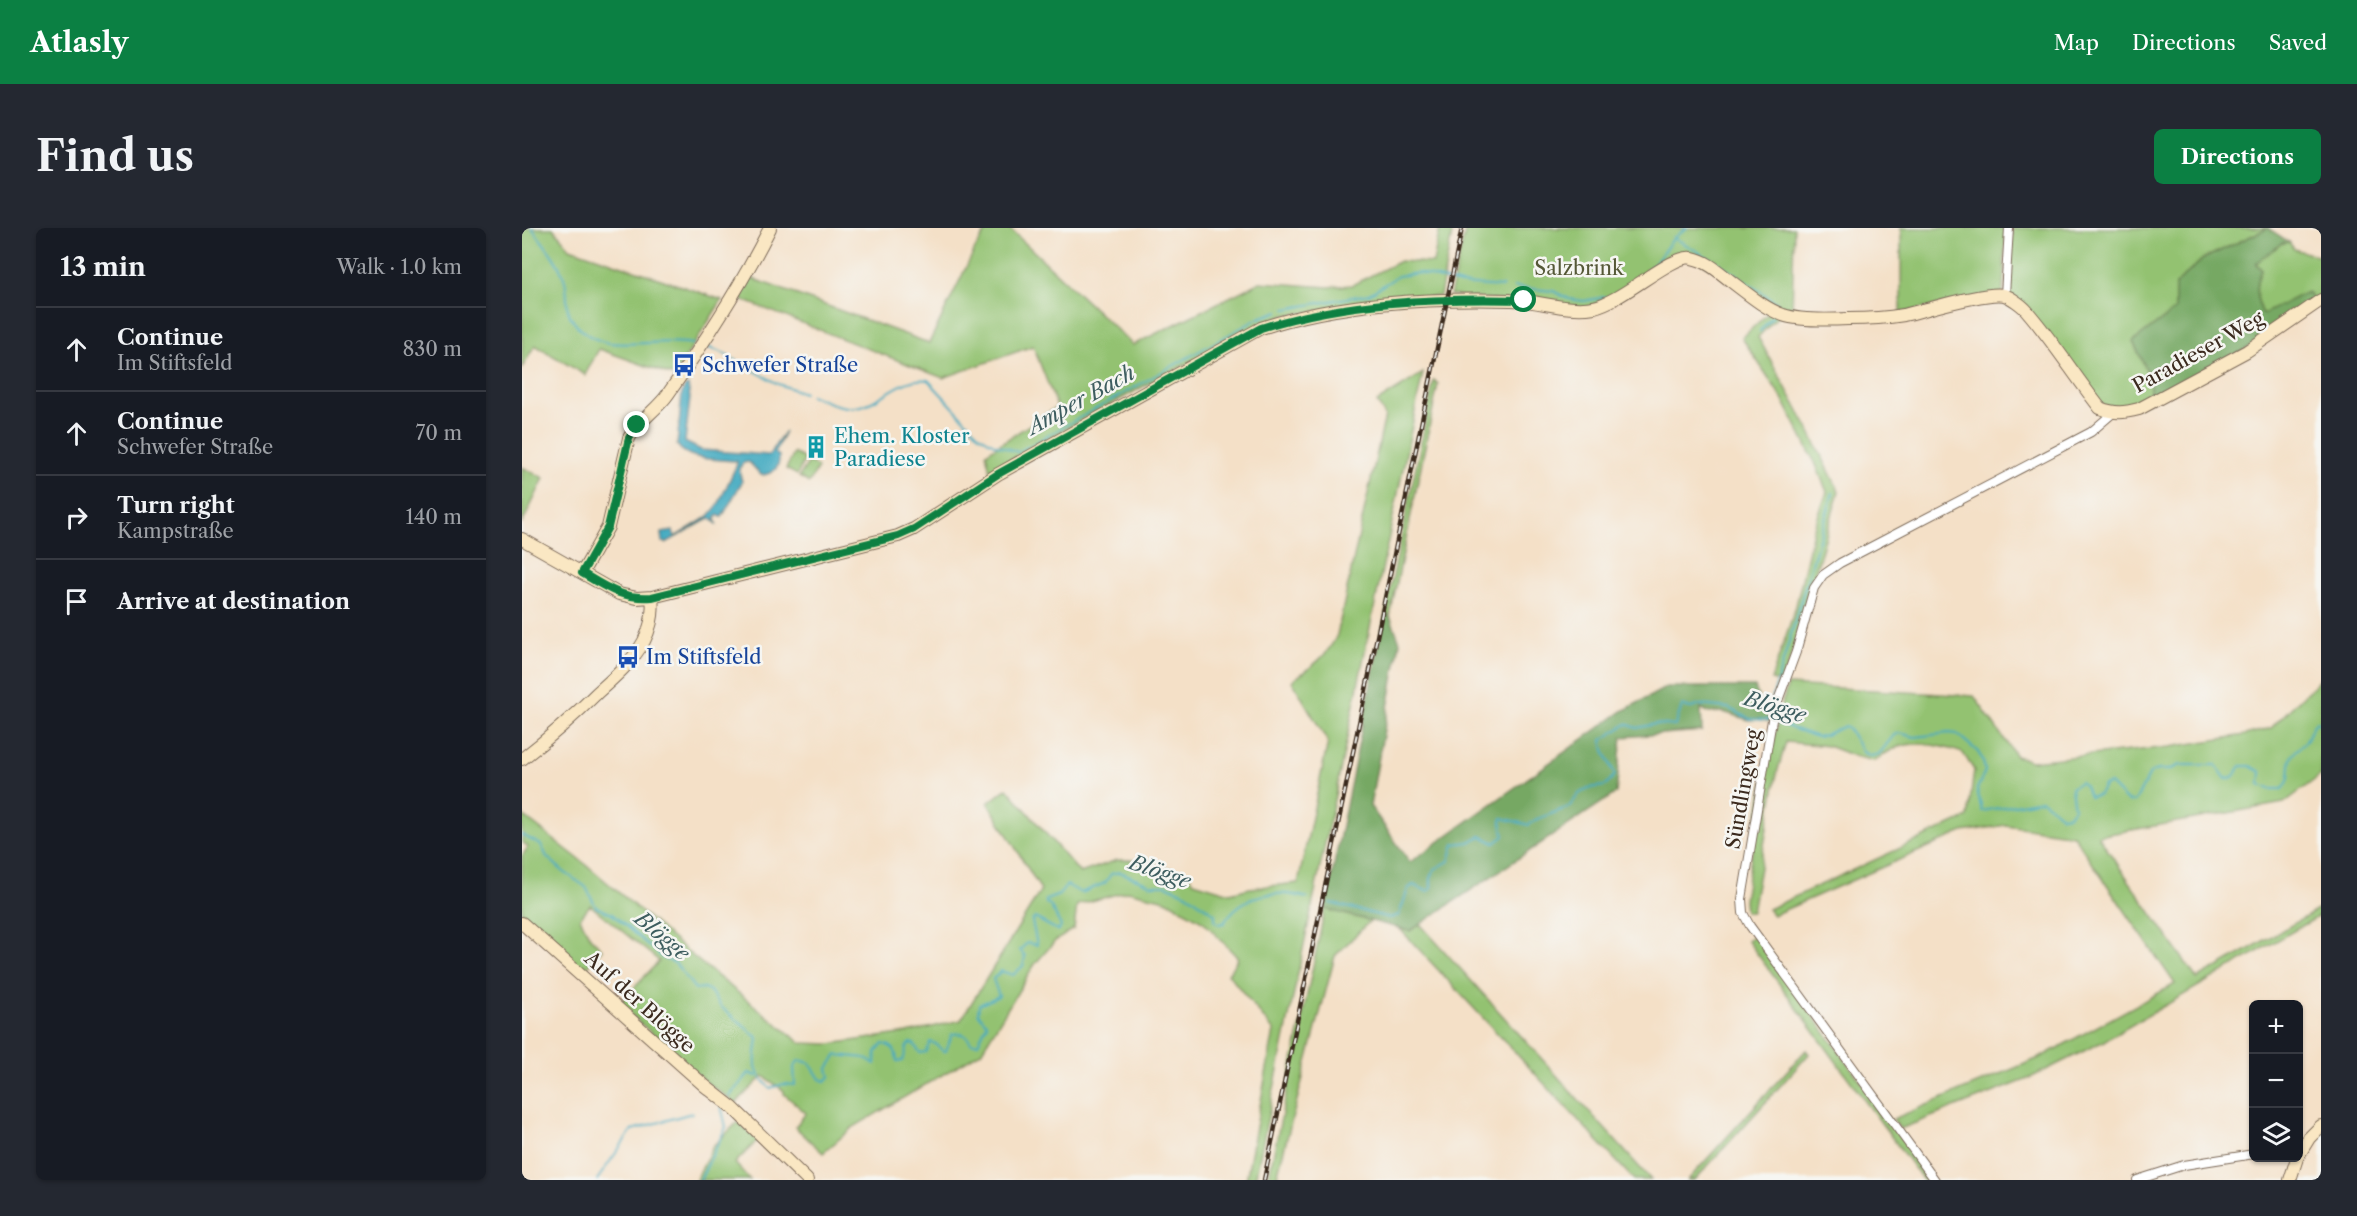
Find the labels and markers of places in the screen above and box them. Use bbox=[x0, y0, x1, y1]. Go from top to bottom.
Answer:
bus stop icon: Schwefer Straße bbox=[671, 352, 697, 378]
place label: Schwefer Straße bbox=[702, 353, 858, 377]
place label: Ehem. Kloster Paradiese bbox=[834, 424, 970, 471]
building icon: Ehem. Kloster Paradiese bbox=[803, 434, 829, 460]
bus stop icon: Im Stiftsfeld bbox=[615, 644, 641, 670]
place label: Im Stiftsfeld bbox=[646, 645, 761, 669]

